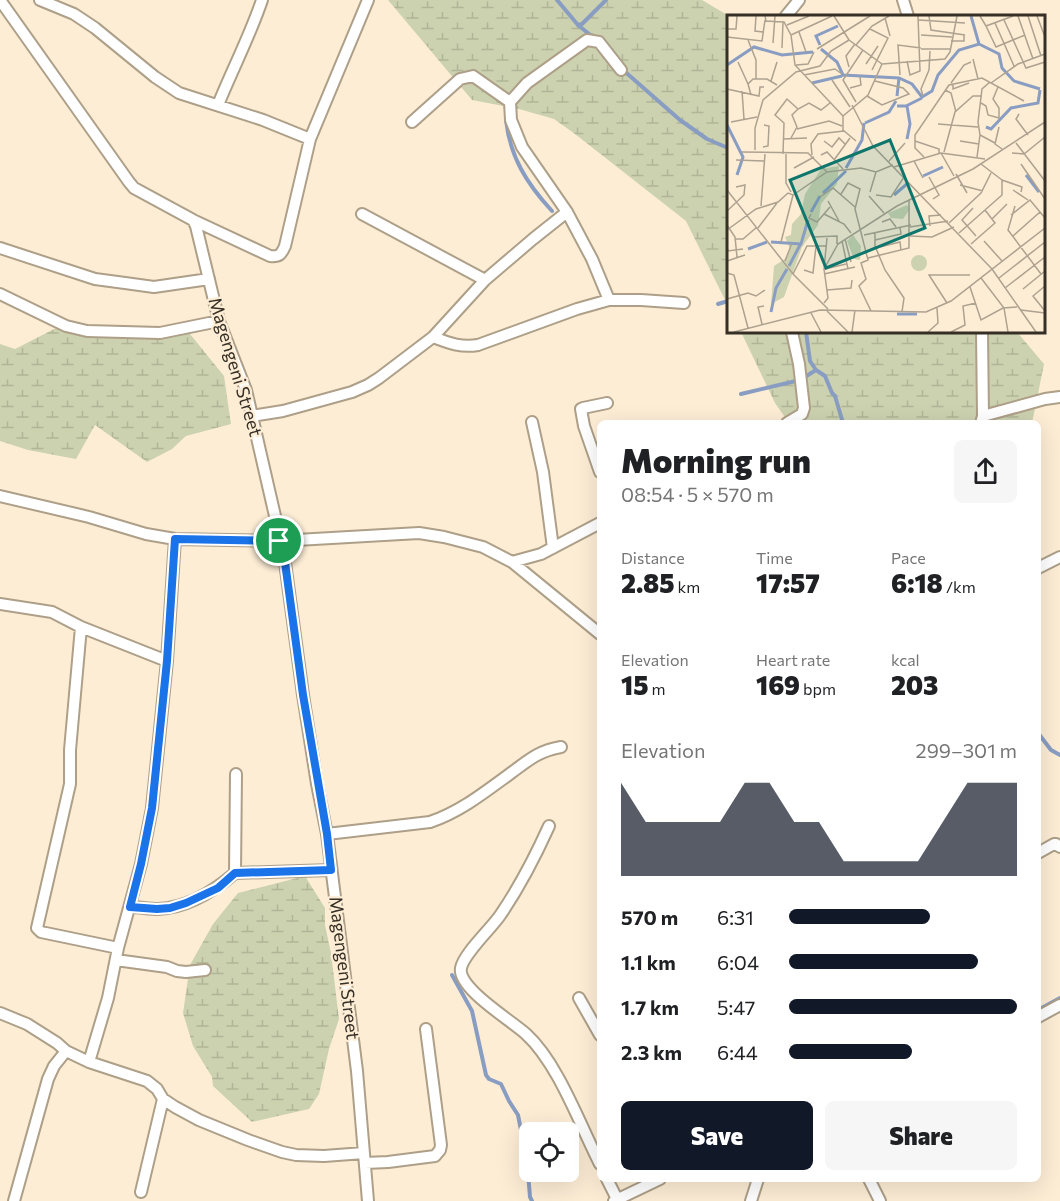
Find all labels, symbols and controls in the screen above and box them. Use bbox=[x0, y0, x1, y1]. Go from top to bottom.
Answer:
inset map bbox=[727, 15, 1045, 333]
street label: Magengeni Street bbox=[204, 295, 268, 439]
text: Morning run bbox=[621, 439, 811, 480]
button: share bbox=[954, 440, 1017, 503]
text: 08:54 · 5 × 570 m bbox=[621, 482, 774, 506]
pin bbox=[253, 515, 304, 566]
icon: arrive bbox=[262, 524, 295, 557]
text: Distance bbox=[621, 548, 685, 567]
text: Time bbox=[756, 548, 793, 567]
text: Pace bbox=[891, 548, 926, 567]
text: 2.85 bbox=[621, 567, 675, 598]
text: 17:57 bbox=[756, 567, 820, 598]
text: 6:18 bbox=[891, 567, 943, 598]
text: km bbox=[675, 577, 700, 596]
text: /km bbox=[943, 577, 976, 596]
text: Elevation bbox=[621, 650, 689, 669]
text: Heart rate bbox=[756, 650, 830, 669]
text: kcal bbox=[891, 650, 920, 669]
text: 15 bbox=[621, 669, 648, 700]
text: 169 bbox=[756, 669, 800, 700]
text: 203 bbox=[891, 669, 938, 700]
text: m bbox=[648, 679, 665, 698]
text: bpm bbox=[800, 679, 836, 698]
text: Elevation bbox=[621, 738, 706, 762]
text: 299–301 m bbox=[916, 738, 1017, 762]
street label: Magengeni Street bbox=[325, 895, 365, 1041]
text: 570 m bbox=[621, 905, 678, 929]
text: 6:31 bbox=[717, 905, 754, 929]
text: 1.1 km bbox=[621, 950, 676, 974]
text: 6:04 bbox=[717, 950, 759, 974]
text: 1.7 km bbox=[621, 995, 679, 1019]
text: 5:47 bbox=[717, 995, 755, 1019]
text: 2.3 km bbox=[621, 1040, 682, 1064]
text: 6:44 bbox=[717, 1040, 758, 1064]
button: Save bbox=[621, 1101, 813, 1170]
button: Share bbox=[825, 1101, 1017, 1170]
map controls bbox=[519, 1122, 579, 1182]
button: locate bbox=[519, 1122, 579, 1182]

